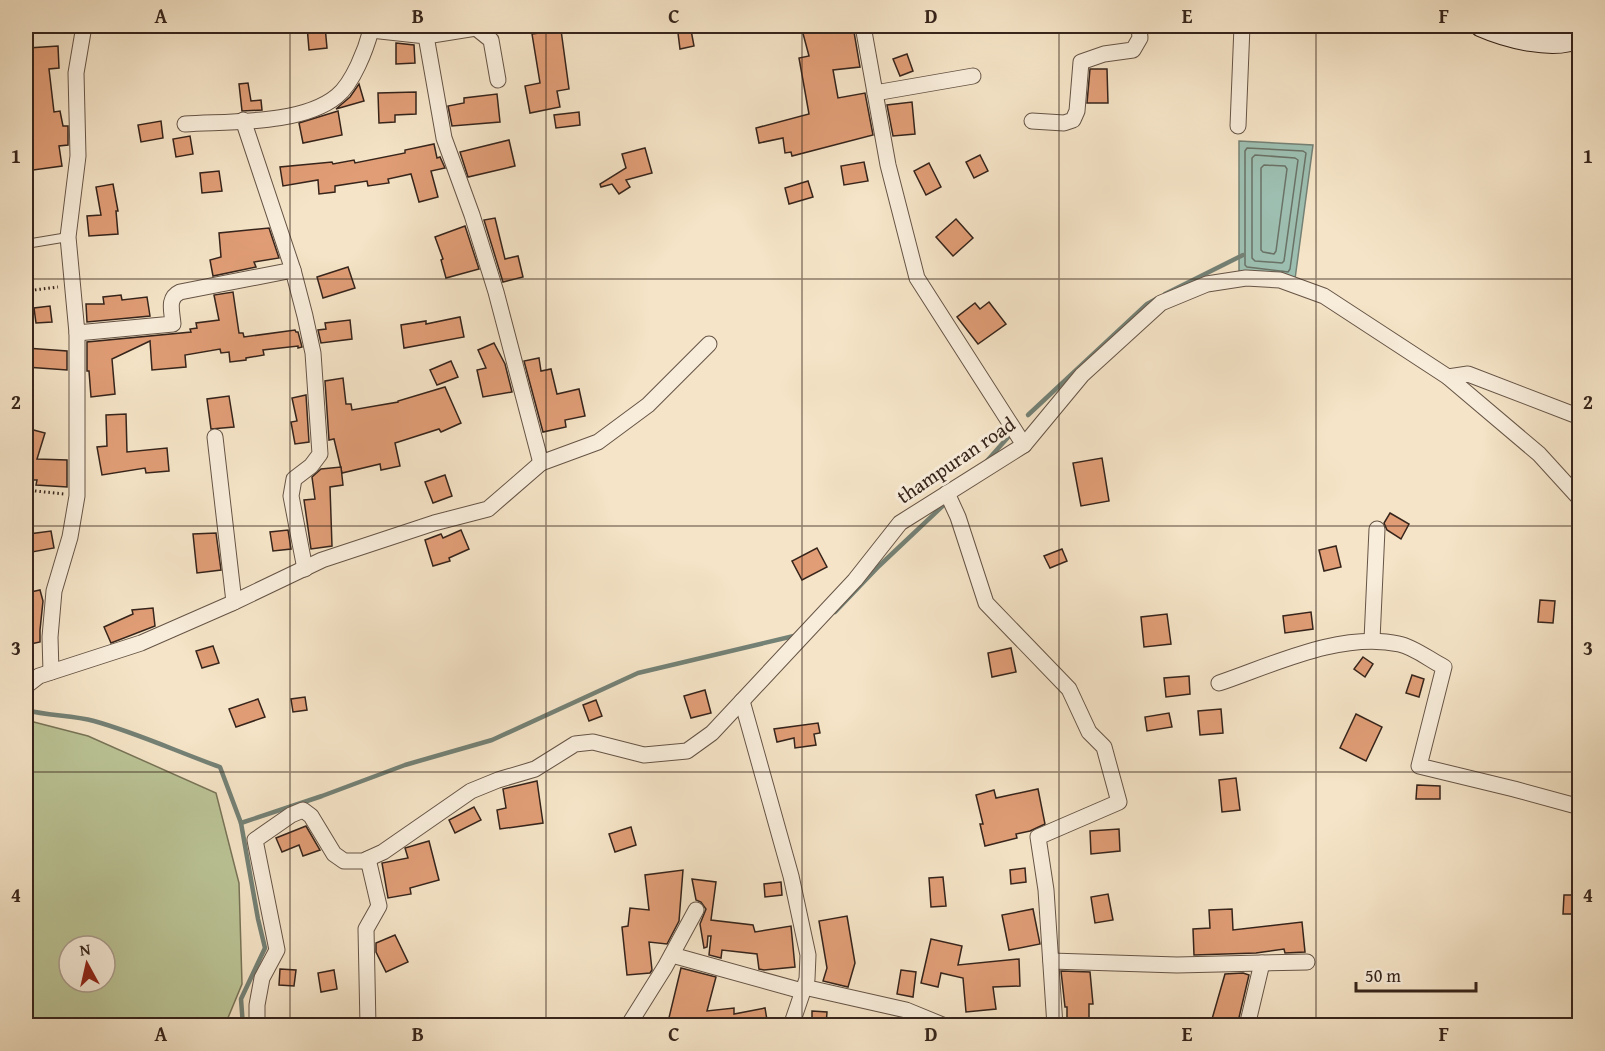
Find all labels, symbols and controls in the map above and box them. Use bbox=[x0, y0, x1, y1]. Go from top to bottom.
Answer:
text: A bbox=[155, 1, 168, 30]
text: B bbox=[412, 1, 424, 30]
text: C bbox=[668, 1, 680, 30]
text: D bbox=[924, 1, 938, 30]
text: E bbox=[1182, 1, 1193, 30]
text: F bbox=[1439, 1, 1449, 30]
text: 1 bbox=[11, 141, 21, 170]
text: 1 bbox=[1583, 141, 1593, 170]
text: 2 bbox=[11, 387, 21, 416]
text: 2 bbox=[1583, 387, 1593, 416]
street label: thampuran road bbox=[891, 409, 1021, 510]
text: 3 bbox=[11, 633, 21, 662]
text: 3 bbox=[1583, 633, 1593, 662]
text: 4 bbox=[11, 880, 21, 909]
text: 4 bbox=[1583, 880, 1593, 909]
north arrow bbox=[57, 934, 117, 994]
text: N bbox=[78, 936, 92, 962]
scale bar bbox=[1356, 955, 1476, 993]
text: 50 m bbox=[1365, 962, 1401, 989]
text: A bbox=[155, 1019, 168, 1048]
text: B bbox=[412, 1019, 424, 1048]
text: C bbox=[668, 1019, 680, 1048]
text: D bbox=[924, 1019, 938, 1048]
text: E bbox=[1182, 1019, 1193, 1048]
text: F bbox=[1439, 1019, 1449, 1048]

